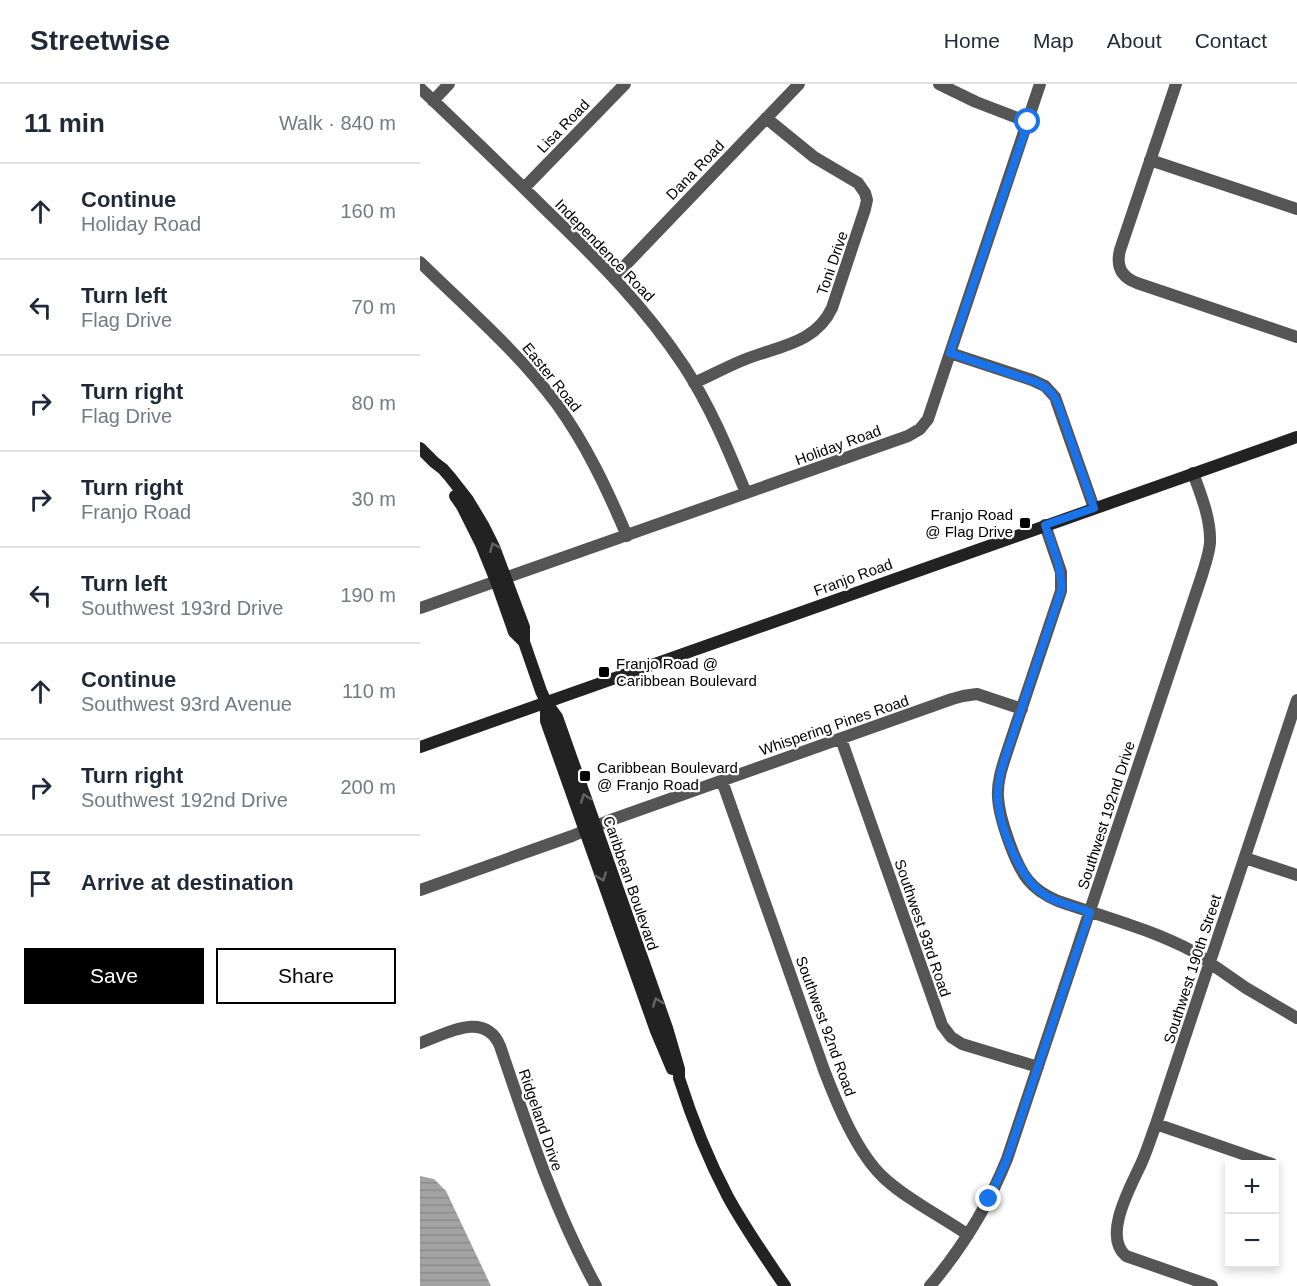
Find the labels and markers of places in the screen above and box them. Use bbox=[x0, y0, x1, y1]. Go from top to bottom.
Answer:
place label: Franjo Road @ Flag Drive bbox=[925, 506, 1013, 540]
marker: Franjo Road @ Flag Drive bbox=[1018, 516, 1032, 530]
place label: Franjo Road @ Caribbean Boulevard bbox=[616, 655, 757, 689]
marker: Franjo Road @ Caribbean Boulevard bbox=[597, 665, 611, 679]
place label: Caribbean Boulevard @ Franjo Road bbox=[597, 759, 738, 793]
marker: Caribbean Boulevard @ Franjo Road bbox=[578, 769, 592, 783]

